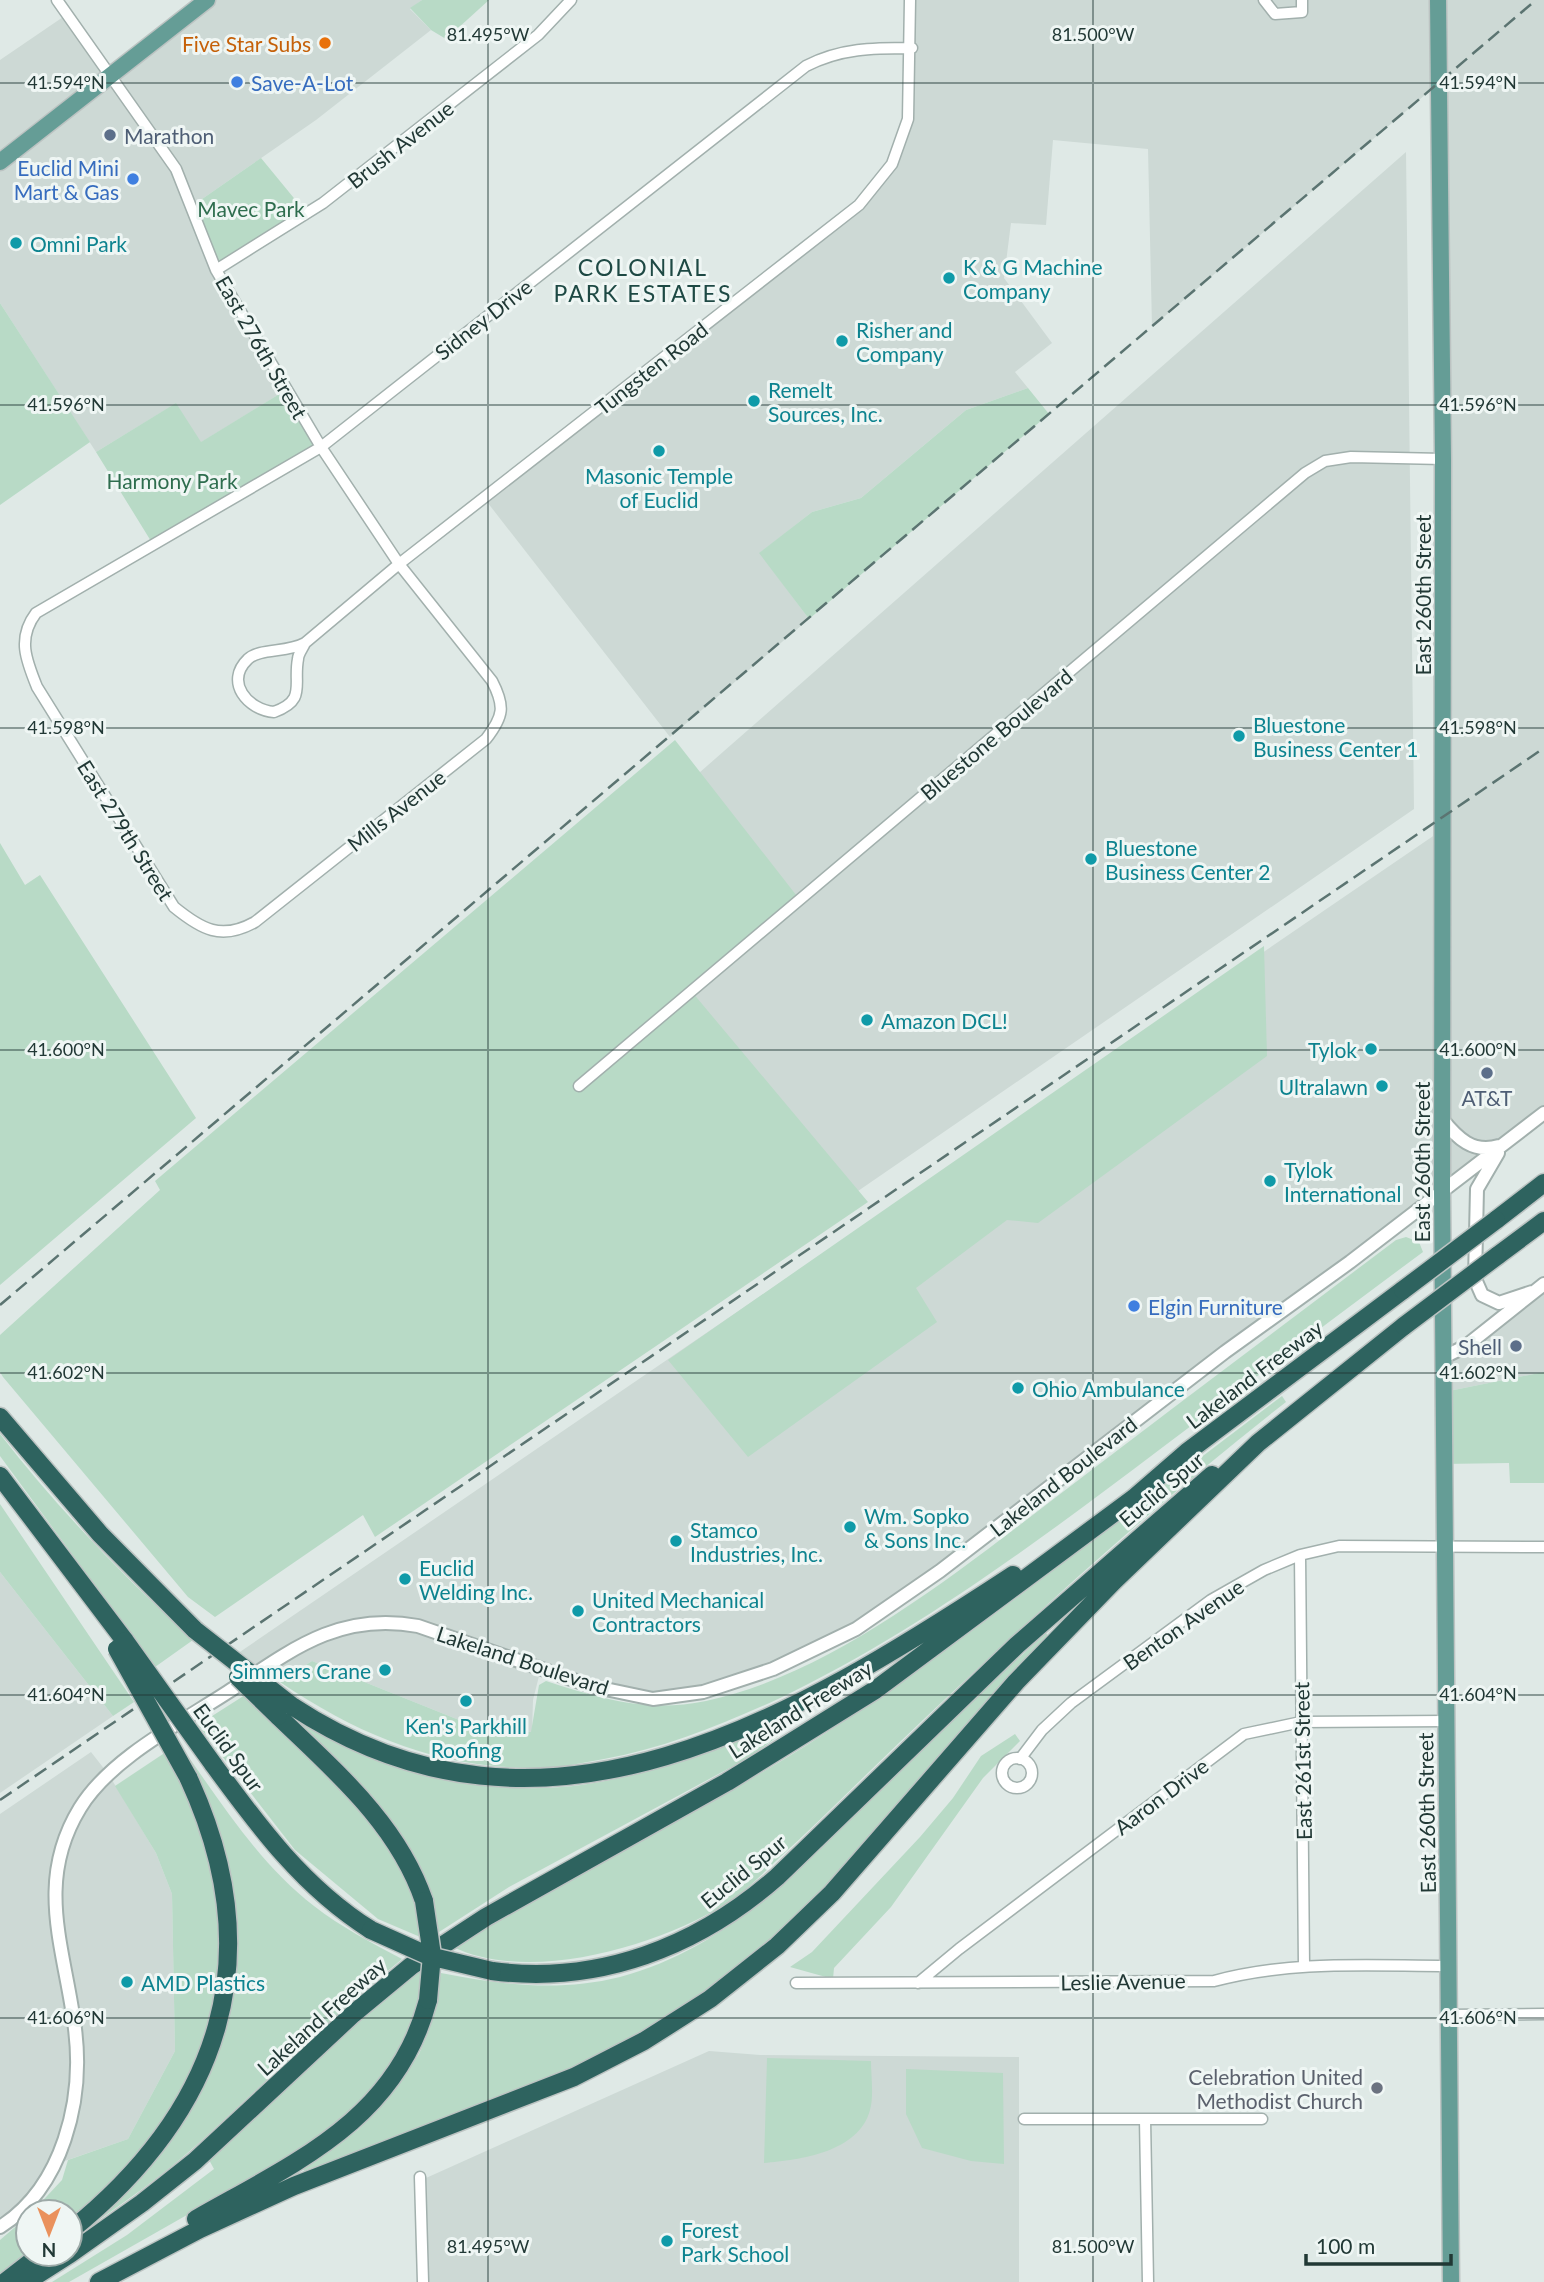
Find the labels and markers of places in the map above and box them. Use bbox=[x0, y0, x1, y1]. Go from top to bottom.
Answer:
place label: Five Star Subs bbox=[182, 31, 311, 56]
marker: Five Star Subs bbox=[317, 35, 333, 51]
place label: Save-A-Lot bbox=[251, 70, 354, 95]
marker: Save-A-Lot bbox=[229, 74, 245, 90]
place label: Marathon bbox=[124, 123, 214, 148]
marker: Marathon bbox=[102, 127, 118, 143]
place label: Euclid Mini Mart & Gas bbox=[14, 155, 119, 204]
marker: Euclid Mini Mart & Gas bbox=[125, 171, 141, 187]
place label: Omni Park bbox=[30, 231, 127, 256]
marker: Omni Park bbox=[8, 235, 24, 251]
place label: K & G Machine Company bbox=[963, 254, 1103, 303]
marker: K & G Machine Company bbox=[941, 270, 957, 286]
place label: Risher and Company bbox=[856, 317, 952, 366]
marker: Risher and Company bbox=[834, 333, 850, 349]
place label: Remelt Sources, Inc. bbox=[768, 377, 883, 426]
marker: Remelt Sources, Inc. bbox=[746, 393, 762, 409]
marker: Masonic Temple of Euclid bbox=[651, 443, 667, 459]
place label: Masonic Temple of Euclid bbox=[585, 463, 733, 512]
place label: Bluestone Business Center 1 bbox=[1253, 712, 1418, 761]
marker: Bluestone Business Center 1 bbox=[1231, 728, 1247, 744]
place label: Bluestone Business Center 2 bbox=[1105, 835, 1270, 884]
marker: Bluestone Business Center 2 bbox=[1083, 851, 1099, 867]
place label: Amazon DCL! bbox=[881, 1008, 1008, 1033]
marker: Amazon DCL! bbox=[859, 1012, 875, 1028]
place label: Tylok bbox=[1308, 1037, 1357, 1062]
marker: Tylok bbox=[1363, 1041, 1379, 1057]
marker: AT&T bbox=[1479, 1065, 1495, 1081]
place label: Ultralawn bbox=[1279, 1074, 1368, 1099]
marker: Ultralawn bbox=[1374, 1078, 1390, 1094]
place label: AT&T bbox=[1462, 1085, 1513, 1110]
place label: Tylok International bbox=[1284, 1157, 1401, 1206]
marker: Tylok International bbox=[1262, 1173, 1278, 1189]
place label: Elgin Furniture bbox=[1148, 1294, 1283, 1319]
marker: Elgin Furniture bbox=[1126, 1298, 1142, 1314]
place label: Shell bbox=[1458, 1334, 1502, 1359]
marker: Shell bbox=[1508, 1338, 1524, 1354]
place label: Ohio Ambulance bbox=[1032, 1376, 1185, 1401]
marker: Ohio Ambulance bbox=[1010, 1380, 1026, 1396]
place label: Wm. Sopko & Sons Inc. bbox=[864, 1503, 970, 1552]
place label: Stamco Industries, Inc. bbox=[690, 1517, 823, 1566]
marker: Wm. Sopko & Sons Inc. bbox=[842, 1519, 858, 1535]
marker: Stamco Industries, Inc. bbox=[668, 1533, 684, 1549]
place label: Euclid Welding Inc. bbox=[419, 1555, 533, 1604]
marker: Euclid Welding Inc. bbox=[397, 1571, 413, 1587]
place label: United Mechanical Contractors bbox=[592, 1587, 764, 1636]
marker: United Mechanical Contractors bbox=[570, 1603, 586, 1619]
place label: Simmers Crane bbox=[232, 1658, 371, 1683]
marker: Simmers Crane bbox=[377, 1662, 393, 1678]
marker: Ken's Parkhill Roofing bbox=[458, 1693, 474, 1709]
place label: Ken's Parkhill Roofing bbox=[405, 1713, 527, 1762]
place label: AMD Plastics bbox=[141, 1970, 265, 1995]
marker: AMD Plastics bbox=[119, 1974, 135, 1990]
place label: Celebration United Methodist Church bbox=[1188, 2064, 1363, 2113]
marker: Celebration United Methodist Church bbox=[1369, 2080, 1385, 2096]
place label: Forest Park School bbox=[681, 2217, 789, 2266]
marker: Forest Park School bbox=[659, 2233, 675, 2249]

